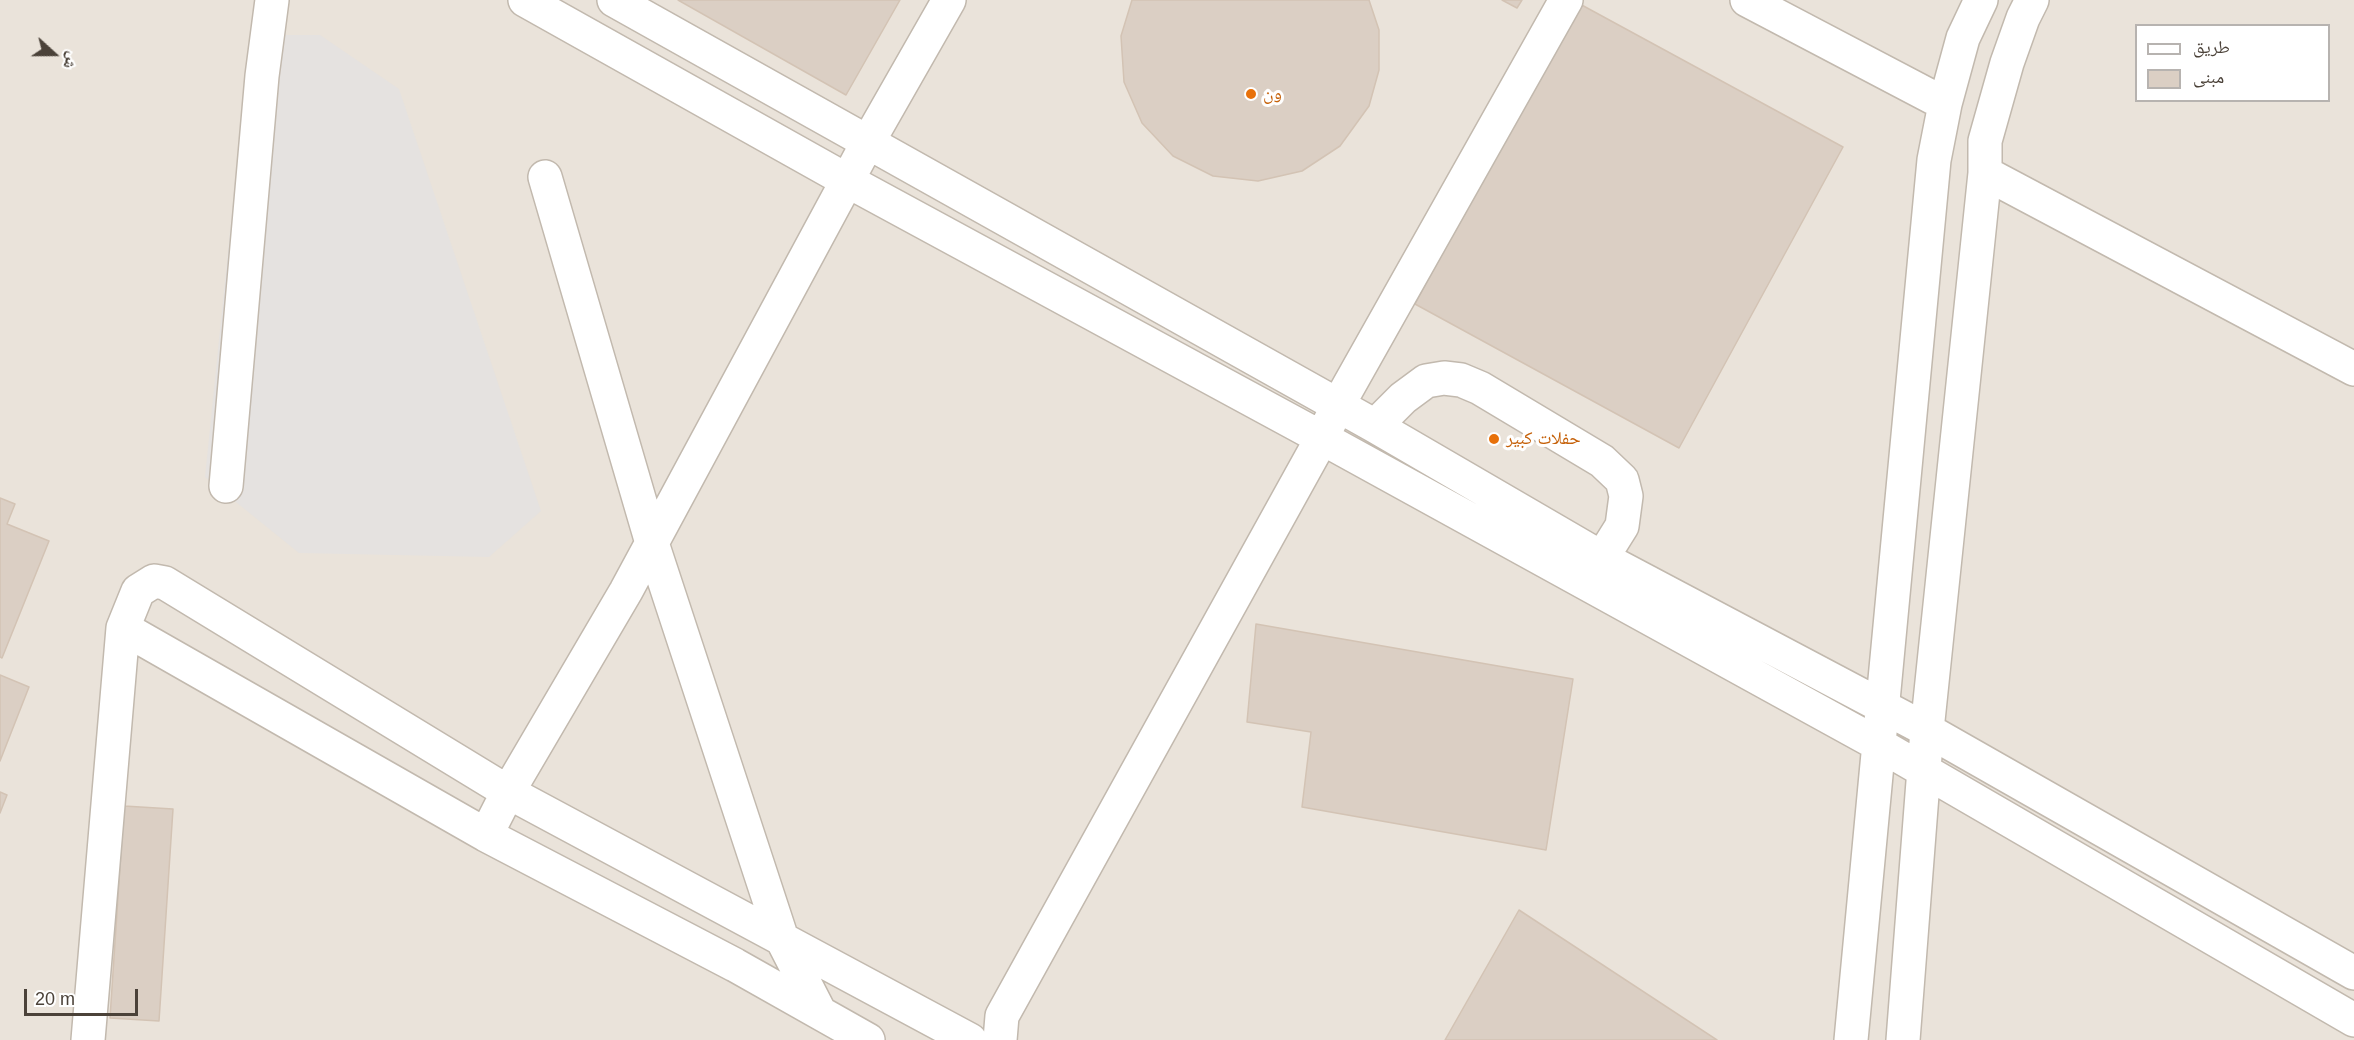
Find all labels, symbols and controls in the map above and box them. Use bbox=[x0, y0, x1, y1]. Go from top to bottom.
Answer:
north arrow bbox=[24, 24, 84, 84]
legend bbox=[2135, 24, 2330, 102]
text: طريق bbox=[2193, 37, 2230, 57]
text: ش bbox=[60, 50, 82, 72]
text: مبنى bbox=[2193, 67, 2224, 87]
place label: ون bbox=[1263, 83, 1282, 105]
marker: ون bbox=[1244, 87, 1258, 101]
place label: حفلات کبیر bbox=[1506, 428, 1581, 450]
marker: حفلات کبیر bbox=[1487, 432, 1501, 446]
scale bar bbox=[27, 977, 141, 1015]
text: 20 m bbox=[35, 989, 75, 1009]

